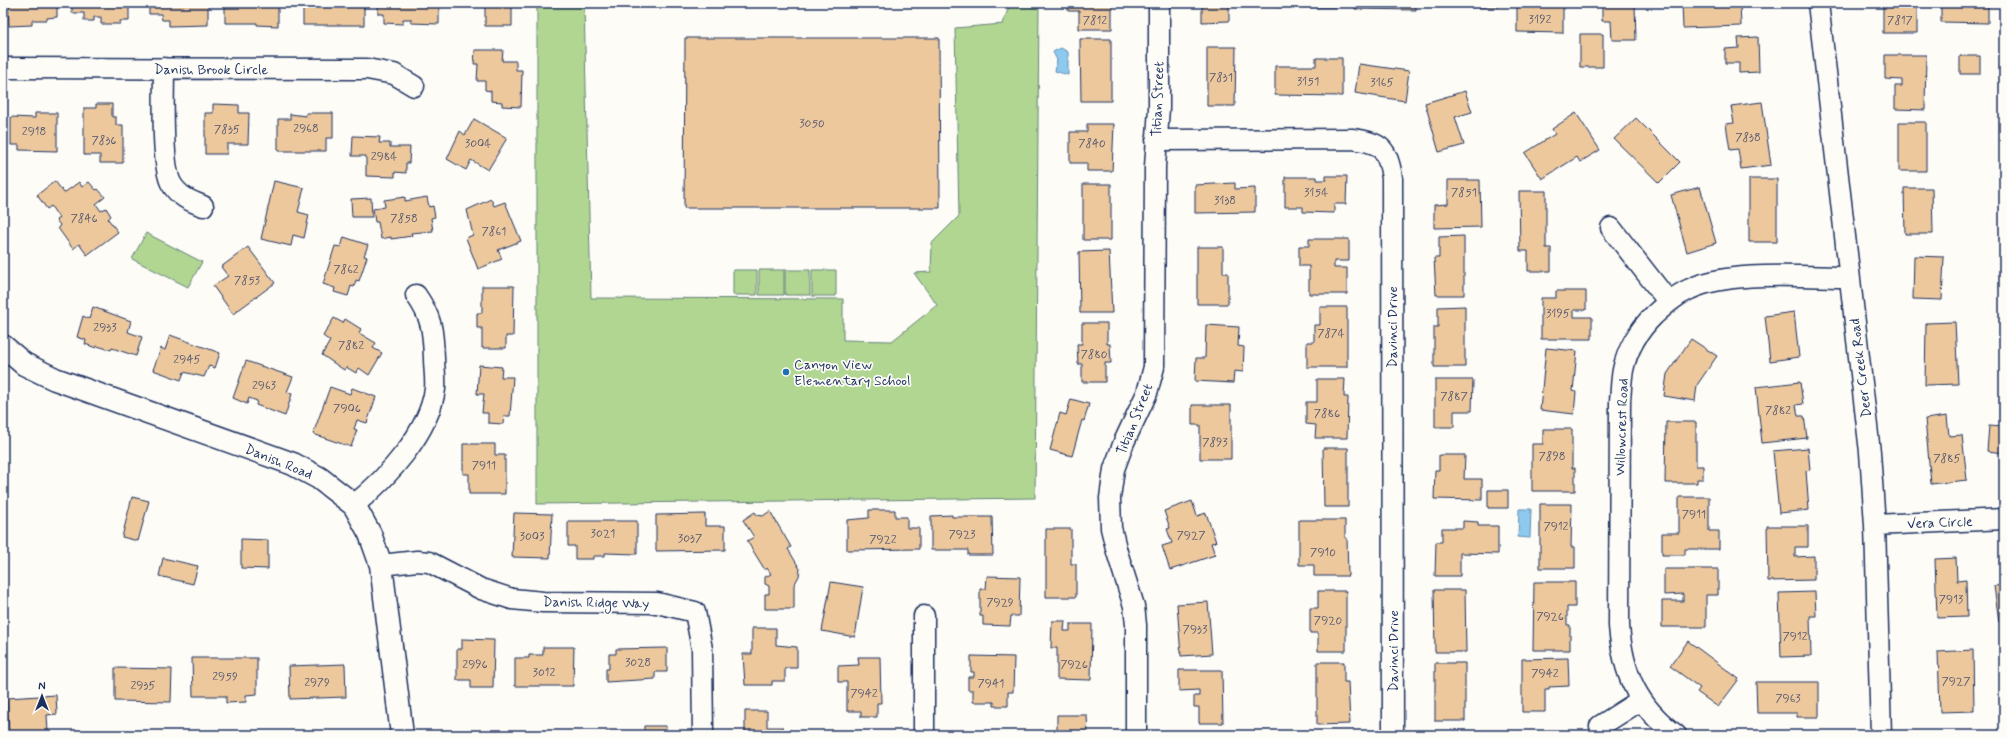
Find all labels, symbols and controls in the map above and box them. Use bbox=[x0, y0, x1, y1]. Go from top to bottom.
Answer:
house number: 3192 bbox=[1529, 12, 1552, 28]
house number: 7812 bbox=[1083, 13, 1107, 29]
house number: 7817 bbox=[1887, 13, 1913, 29]
street label: Danish Brook Circle bbox=[154, 61, 268, 79]
street label: Titian Street bbox=[1148, 61, 1168, 137]
house number: 7831 bbox=[1209, 70, 1233, 86]
house number: 3151 bbox=[1297, 74, 1319, 90]
house number: 3165 bbox=[1370, 75, 1394, 91]
house number: 3050 bbox=[799, 116, 825, 132]
house number: 2968 bbox=[293, 121, 319, 137]
house number: 7835 bbox=[214, 122, 240, 138]
house number: 2918 bbox=[22, 124, 46, 140]
house number: 7838 bbox=[1735, 130, 1761, 146]
house number: 7836 bbox=[92, 133, 116, 149]
house number: 3004 bbox=[465, 136, 491, 152]
house number: 7840 bbox=[1078, 136, 1106, 152]
house number: 2984 bbox=[371, 149, 397, 165]
house number: 3154 bbox=[1304, 185, 1328, 201]
house number: 7851 bbox=[1451, 185, 1477, 201]
house number: 3138 bbox=[1214, 193, 1236, 209]
house number: 7846 bbox=[70, 211, 98, 227]
house number: 7858 bbox=[390, 211, 418, 227]
house number: 7861 bbox=[482, 224, 506, 240]
house number: 7862 bbox=[333, 262, 359, 278]
house number: 7853 bbox=[234, 273, 261, 289]
street label: Davinci Drive bbox=[1384, 286, 1402, 368]
house number: 3195 bbox=[1546, 306, 1570, 322]
street label: Deer Creek Road bbox=[1846, 317, 1876, 418]
house number: 2933 bbox=[93, 320, 117, 336]
house number: 7874 bbox=[1317, 326, 1345, 342]
house number: 7882 bbox=[338, 338, 364, 354]
house number: 7880 bbox=[1080, 347, 1108, 363]
house number: 2945 bbox=[173, 352, 201, 368]
place label: Canyon View Elementary School bbox=[794, 356, 910, 390]
marker: Canyon View Elementary School bbox=[781, 367, 791, 377]
house number: 2963 bbox=[252, 378, 277, 394]
street label: Willowcrest Road bbox=[1611, 378, 1633, 476]
street label: Titian Street bbox=[1112, 381, 1157, 458]
house number: 7887 bbox=[1440, 389, 1468, 405]
house number: 7906 bbox=[333, 401, 361, 417]
house number: 7882 bbox=[1765, 403, 1791, 419]
house number: 7886 bbox=[1314, 406, 1340, 422]
house number: 7893 bbox=[1202, 435, 1228, 451]
street label: Danish Road bbox=[242, 440, 315, 484]
house number: 7898 bbox=[1539, 449, 1565, 465]
house number: 7885 bbox=[1933, 451, 1961, 467]
house number: 7911 bbox=[472, 458, 496, 474]
house number: 7911 bbox=[1682, 507, 1706, 523]
street label: Vera Circle bbox=[1907, 513, 1973, 533]
house number: 7912 bbox=[1544, 519, 1569, 535]
house number: 3021 bbox=[591, 526, 615, 542]
house number: 7923 bbox=[948, 527, 976, 543]
house number: 7927 bbox=[1177, 528, 1205, 544]
house number: 3003 bbox=[520, 529, 545, 545]
house number: 3037 bbox=[678, 531, 702, 547]
house number: 7922 bbox=[869, 532, 897, 548]
house number: 7910 bbox=[1310, 545, 1336, 561]
house number: 7913 bbox=[1939, 592, 1964, 608]
street label: Danish Ridge Way bbox=[543, 593, 649, 614]
house number: 7929 bbox=[986, 595, 1014, 611]
house number: 7926 bbox=[1536, 609, 1564, 625]
street label: Davinci Drive bbox=[1385, 610, 1403, 692]
house number: 7920 bbox=[1314, 613, 1342, 629]
house number: 7933 bbox=[1183, 622, 1208, 638]
house number: 7912 bbox=[1783, 629, 1808, 645]
house number: 3028 bbox=[625, 655, 651, 671]
house number: 2996 bbox=[462, 657, 488, 673]
house number: 7926 bbox=[1060, 657, 1088, 673]
house number: 3012 bbox=[533, 665, 556, 681]
house number: 7942 bbox=[1531, 666, 1559, 682]
house number: 2959 bbox=[212, 669, 238, 685]
house number: 7927 bbox=[1942, 674, 1970, 690]
house number: 2979 bbox=[304, 675, 330, 691]
north arrow bbox=[22, 676, 62, 716]
house number: 7941 bbox=[978, 676, 1004, 692]
house number: 2935 bbox=[130, 678, 156, 694]
text: N bbox=[38, 680, 46, 694]
house number: 7942 bbox=[850, 686, 878, 702]
house number: 7963 bbox=[1775, 691, 1801, 707]

